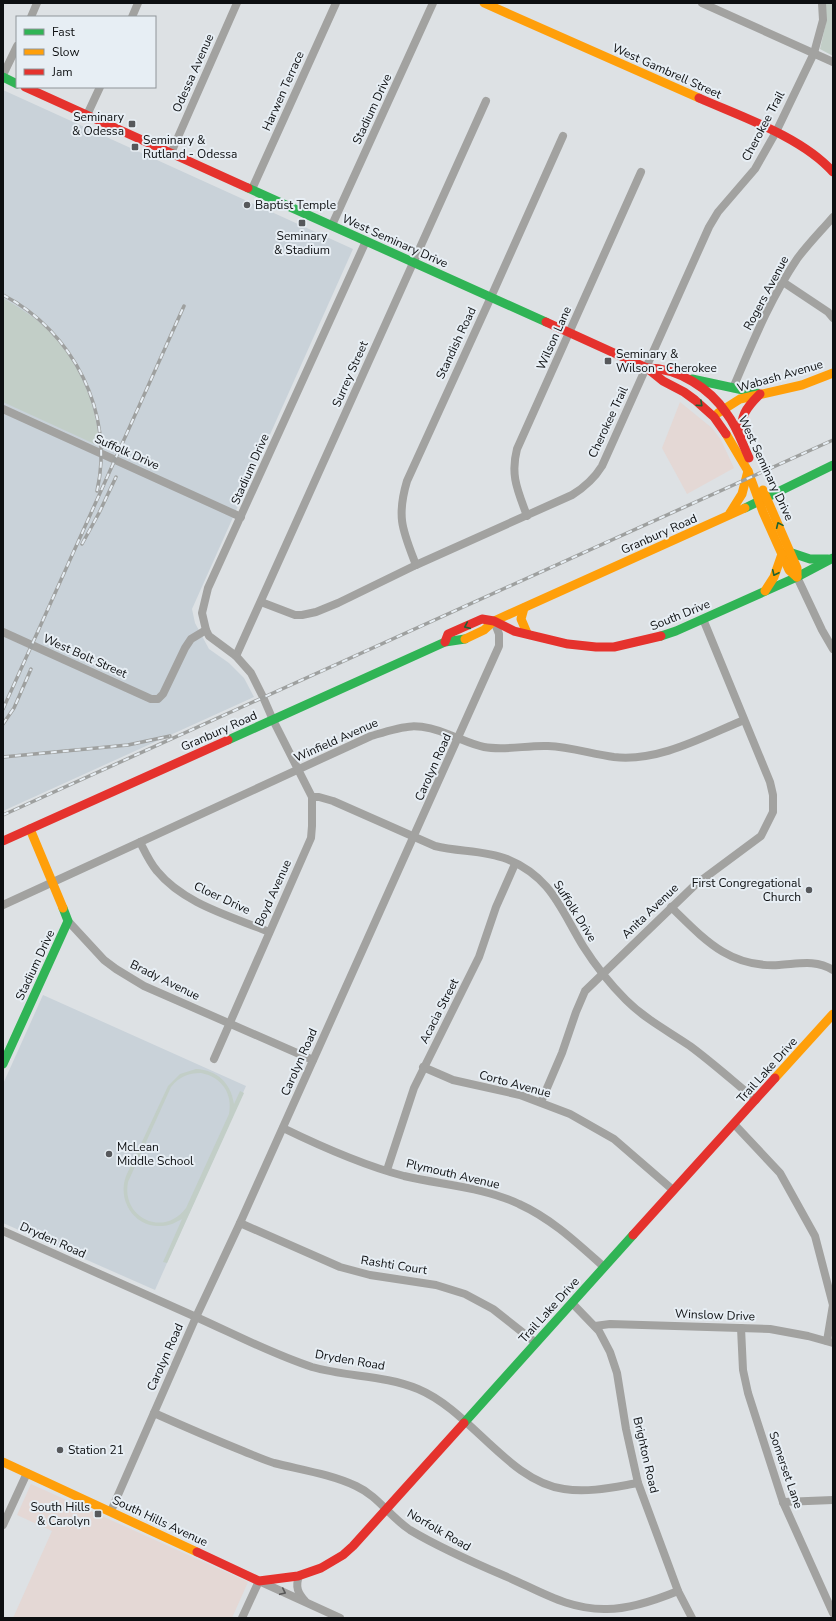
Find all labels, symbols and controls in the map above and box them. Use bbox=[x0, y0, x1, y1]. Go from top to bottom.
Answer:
legend bbox=[16, 16, 156, 88]
text: Fast bbox=[52, 24, 75, 40]
street label: Odessa Avenue bbox=[169, 31, 217, 115]
street label: West Gambrell Street bbox=[610, 40, 725, 103]
text: Slow bbox=[52, 44, 80, 60]
street label: Harwen Terrace bbox=[258, 49, 308, 133]
text: Jam bbox=[51, 64, 73, 80]
street label: Stadium Drive bbox=[349, 71, 395, 147]
street label: Cherokee Trail bbox=[738, 88, 788, 164]
place label: Seminary & Odessa bbox=[72, 109, 125, 139]
marker: Seminary & Odessa bbox=[127, 119, 137, 129]
place label: Seminary & Rutland - Odessa bbox=[143, 132, 237, 162]
marker: Seminary & Rutland - Odessa bbox=[130, 142, 140, 152]
place label: Baptist Temple bbox=[255, 197, 336, 213]
marker: Baptist Temple bbox=[242, 200, 252, 210]
street label: West Seminary Drive bbox=[340, 210, 450, 272]
marker: Seminary & Stadium bbox=[297, 218, 307, 228]
place label: Seminary & Stadium bbox=[274, 228, 330, 258]
street label: Rogers Avenue bbox=[740, 253, 792, 333]
street label: Standish Road bbox=[432, 304, 480, 382]
street label: Wilson Lane bbox=[533, 304, 575, 372]
street label: Surrey Street bbox=[328, 338, 372, 410]
place label: Seminary & Wilson - Cherokee bbox=[616, 346, 717, 376]
marker: Seminary & Wilson - Cherokee bbox=[603, 356, 613, 366]
street label: Wabash Avenue bbox=[735, 356, 825, 396]
street label: Cherokee Trail bbox=[584, 383, 632, 460]
one-way arrow bbox=[695, 399, 702, 406]
street label: West Seminary Drive bbox=[735, 413, 797, 523]
street label: Suffolk Drive bbox=[92, 431, 162, 473]
street label: Stadium Drive bbox=[227, 431, 273, 507]
street label: Granbury Road bbox=[618, 510, 700, 558]
one-way arrow bbox=[776, 522, 784, 529]
one-way arrow bbox=[772, 569, 780, 576]
street label: South Drive bbox=[648, 596, 712, 634]
one-way arrow bbox=[463, 621, 471, 629]
street label: West Bolt Street bbox=[41, 630, 130, 682]
street label: Granbury Road bbox=[178, 707, 260, 755]
street label: Winfield Avenue bbox=[291, 714, 381, 766]
street label: Carolyn Road bbox=[411, 731, 455, 803]
street label: Boyd Avenue bbox=[251, 857, 295, 929]
place label: First Congregational Church bbox=[692, 875, 801, 905]
street label: Suffolk Drive bbox=[550, 877, 600, 945]
street label: Cloer Drive bbox=[191, 878, 253, 918]
street label: Anita Avenue bbox=[618, 880, 682, 942]
marker: First Congregational Church bbox=[804, 885, 814, 895]
street label: Stadium Drive bbox=[12, 927, 58, 1003]
street label: Brady Avenue bbox=[127, 956, 203, 1004]
street label: Acacia Street bbox=[416, 975, 463, 1046]
street label: Carolyn Road bbox=[277, 1026, 321, 1098]
street label: Trail Lake Drive bbox=[733, 1034, 801, 1106]
street label: Corto Avenue bbox=[477, 1067, 553, 1101]
place label: McLean Middle School bbox=[117, 1139, 194, 1169]
marker: McLean Middle School bbox=[104, 1149, 114, 1159]
street label: Plymouth Avenue bbox=[405, 1155, 501, 1193]
street label: Dryden Road bbox=[17, 1218, 89, 1262]
street label: Rashti Court bbox=[360, 1252, 429, 1278]
street label: Trail Lake Drive bbox=[515, 1274, 583, 1346]
street label: Winslow Drive bbox=[675, 1306, 755, 1324]
street label: Carolyn Road bbox=[143, 1321, 187, 1393]
street label: Dryden Road bbox=[314, 1346, 386, 1374]
street label: Brighton Road bbox=[629, 1415, 663, 1495]
street label: Somerset Lane bbox=[765, 1429, 807, 1511]
place label: Station 21 bbox=[68, 1442, 124, 1458]
marker: Station 21 bbox=[55, 1445, 65, 1455]
street label: South Hills Avenue bbox=[110, 1492, 210, 1550]
place label: South Hills & Carolyn bbox=[30, 1499, 90, 1529]
street label: Norfolk Road bbox=[404, 1505, 474, 1555]
marker: South Hills & Carolyn bbox=[93, 1509, 103, 1519]
one-way arrow bbox=[278, 1587, 286, 1595]

